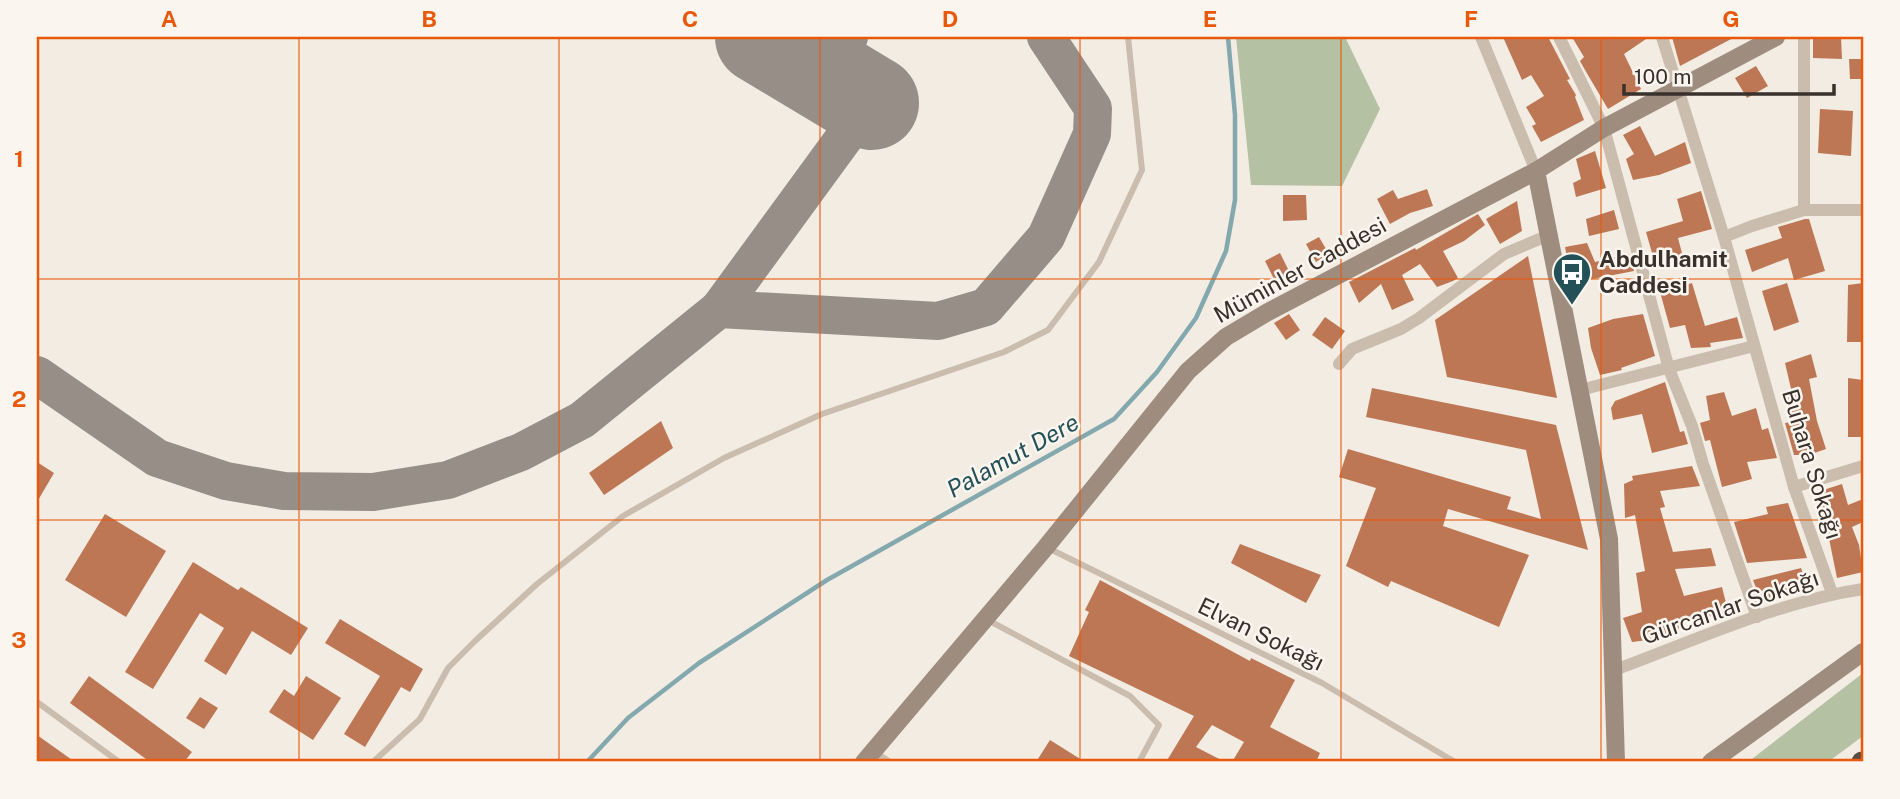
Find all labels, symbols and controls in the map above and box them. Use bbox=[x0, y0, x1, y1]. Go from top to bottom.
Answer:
text: A bbox=[161, 5, 178, 32]
text: B bbox=[421, 5, 437, 32]
text: C bbox=[682, 5, 698, 32]
text: D bbox=[942, 5, 958, 32]
text: E bbox=[1203, 5, 1217, 32]
text: F bbox=[1464, 5, 1478, 32]
text: G bbox=[1722, 5, 1740, 32]
scale bar bbox=[1624, 52, 1834, 96]
text: 100 m bbox=[1634, 64, 1691, 89]
text: 1 bbox=[14, 145, 24, 172]
street label: Müminler Caddesi bbox=[1209, 211, 1391, 328]
place label: Abdulhamit Caddesi bbox=[1599, 245, 1728, 298]
bus stop icon: Abdulhamit Caddesi bbox=[1551, 251, 1593, 306]
text: 2 bbox=[12, 385, 26, 412]
street label: Buhara Sokağı bbox=[1777, 386, 1848, 542]
water label: Palamut Dere bbox=[942, 407, 1083, 503]
street label: Gürcanlar Sokağı bbox=[1638, 564, 1822, 649]
street label: Elvan Sokağı bbox=[1194, 591, 1329, 676]
text: 3 bbox=[11, 626, 27, 653]

